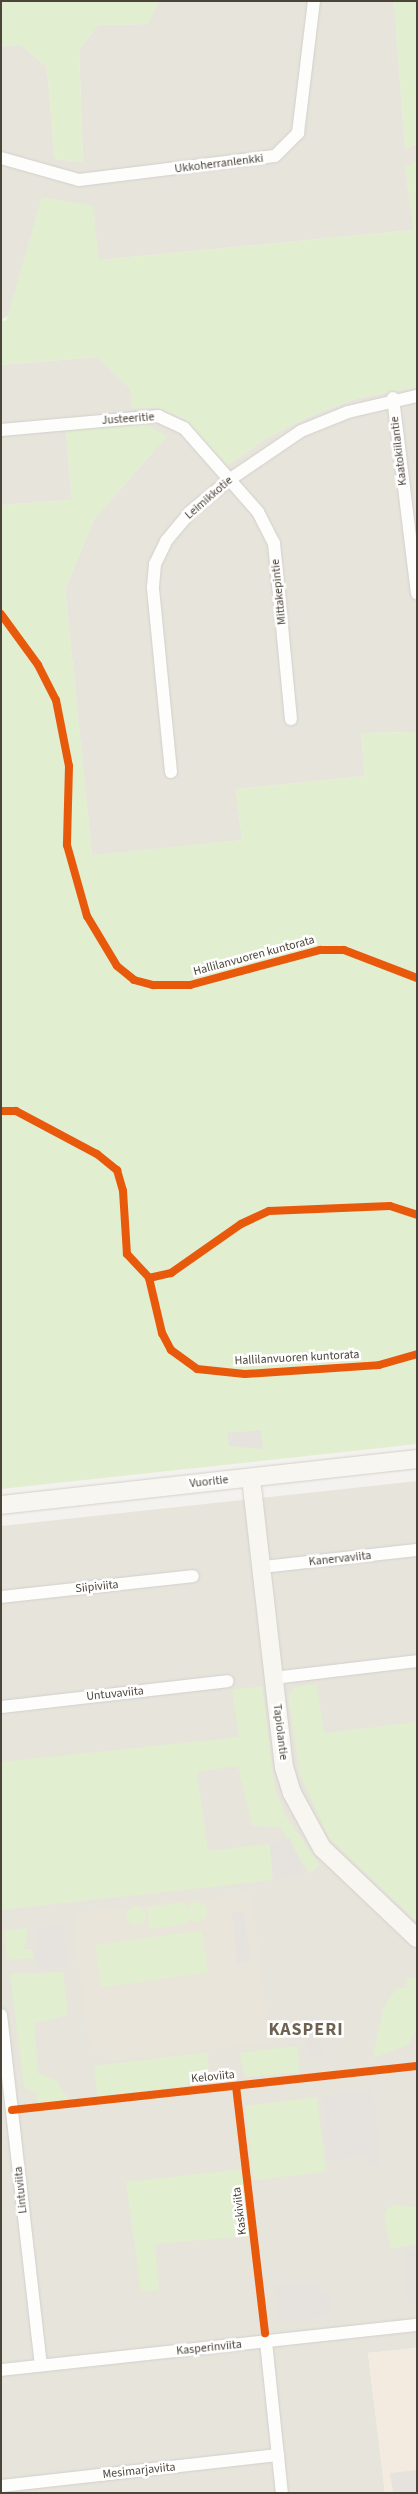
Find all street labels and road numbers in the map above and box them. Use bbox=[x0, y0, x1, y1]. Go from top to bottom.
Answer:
street label: Ukkoherranlenkki bbox=[174, 151, 264, 177]
street label: Justeeritie bbox=[101, 410, 155, 428]
street label: Kaatokiilantie bbox=[388, 416, 410, 486]
street label: Leimikkotie bbox=[182, 473, 236, 523]
street label: Mittakepintie bbox=[268, 558, 290, 626]
street label: Hallilanvuoren kuntorata bbox=[192, 933, 316, 979]
street label: Hallilanvuoren kuntorata bbox=[234, 1348, 360, 1368]
street label: Vuoritie bbox=[189, 1473, 229, 1491]
street label: Kanervaviita bbox=[308, 1549, 372, 1569]
street label: Siipiviita bbox=[75, 1578, 119, 1596]
street label: Untuvaviita bbox=[86, 1684, 144, 1704]
street label: Tapiolantie bbox=[269, 1703, 291, 1761]
street label: Keloviita bbox=[191, 2068, 235, 2086]
street label: Lintuviita bbox=[11, 2166, 31, 2214]
street label: Kaskiviita bbox=[230, 2186, 250, 2236]
street label: Kasperinviita bbox=[176, 2337, 242, 2359]
street label: Mesimarjaviita bbox=[102, 2460, 176, 2482]

